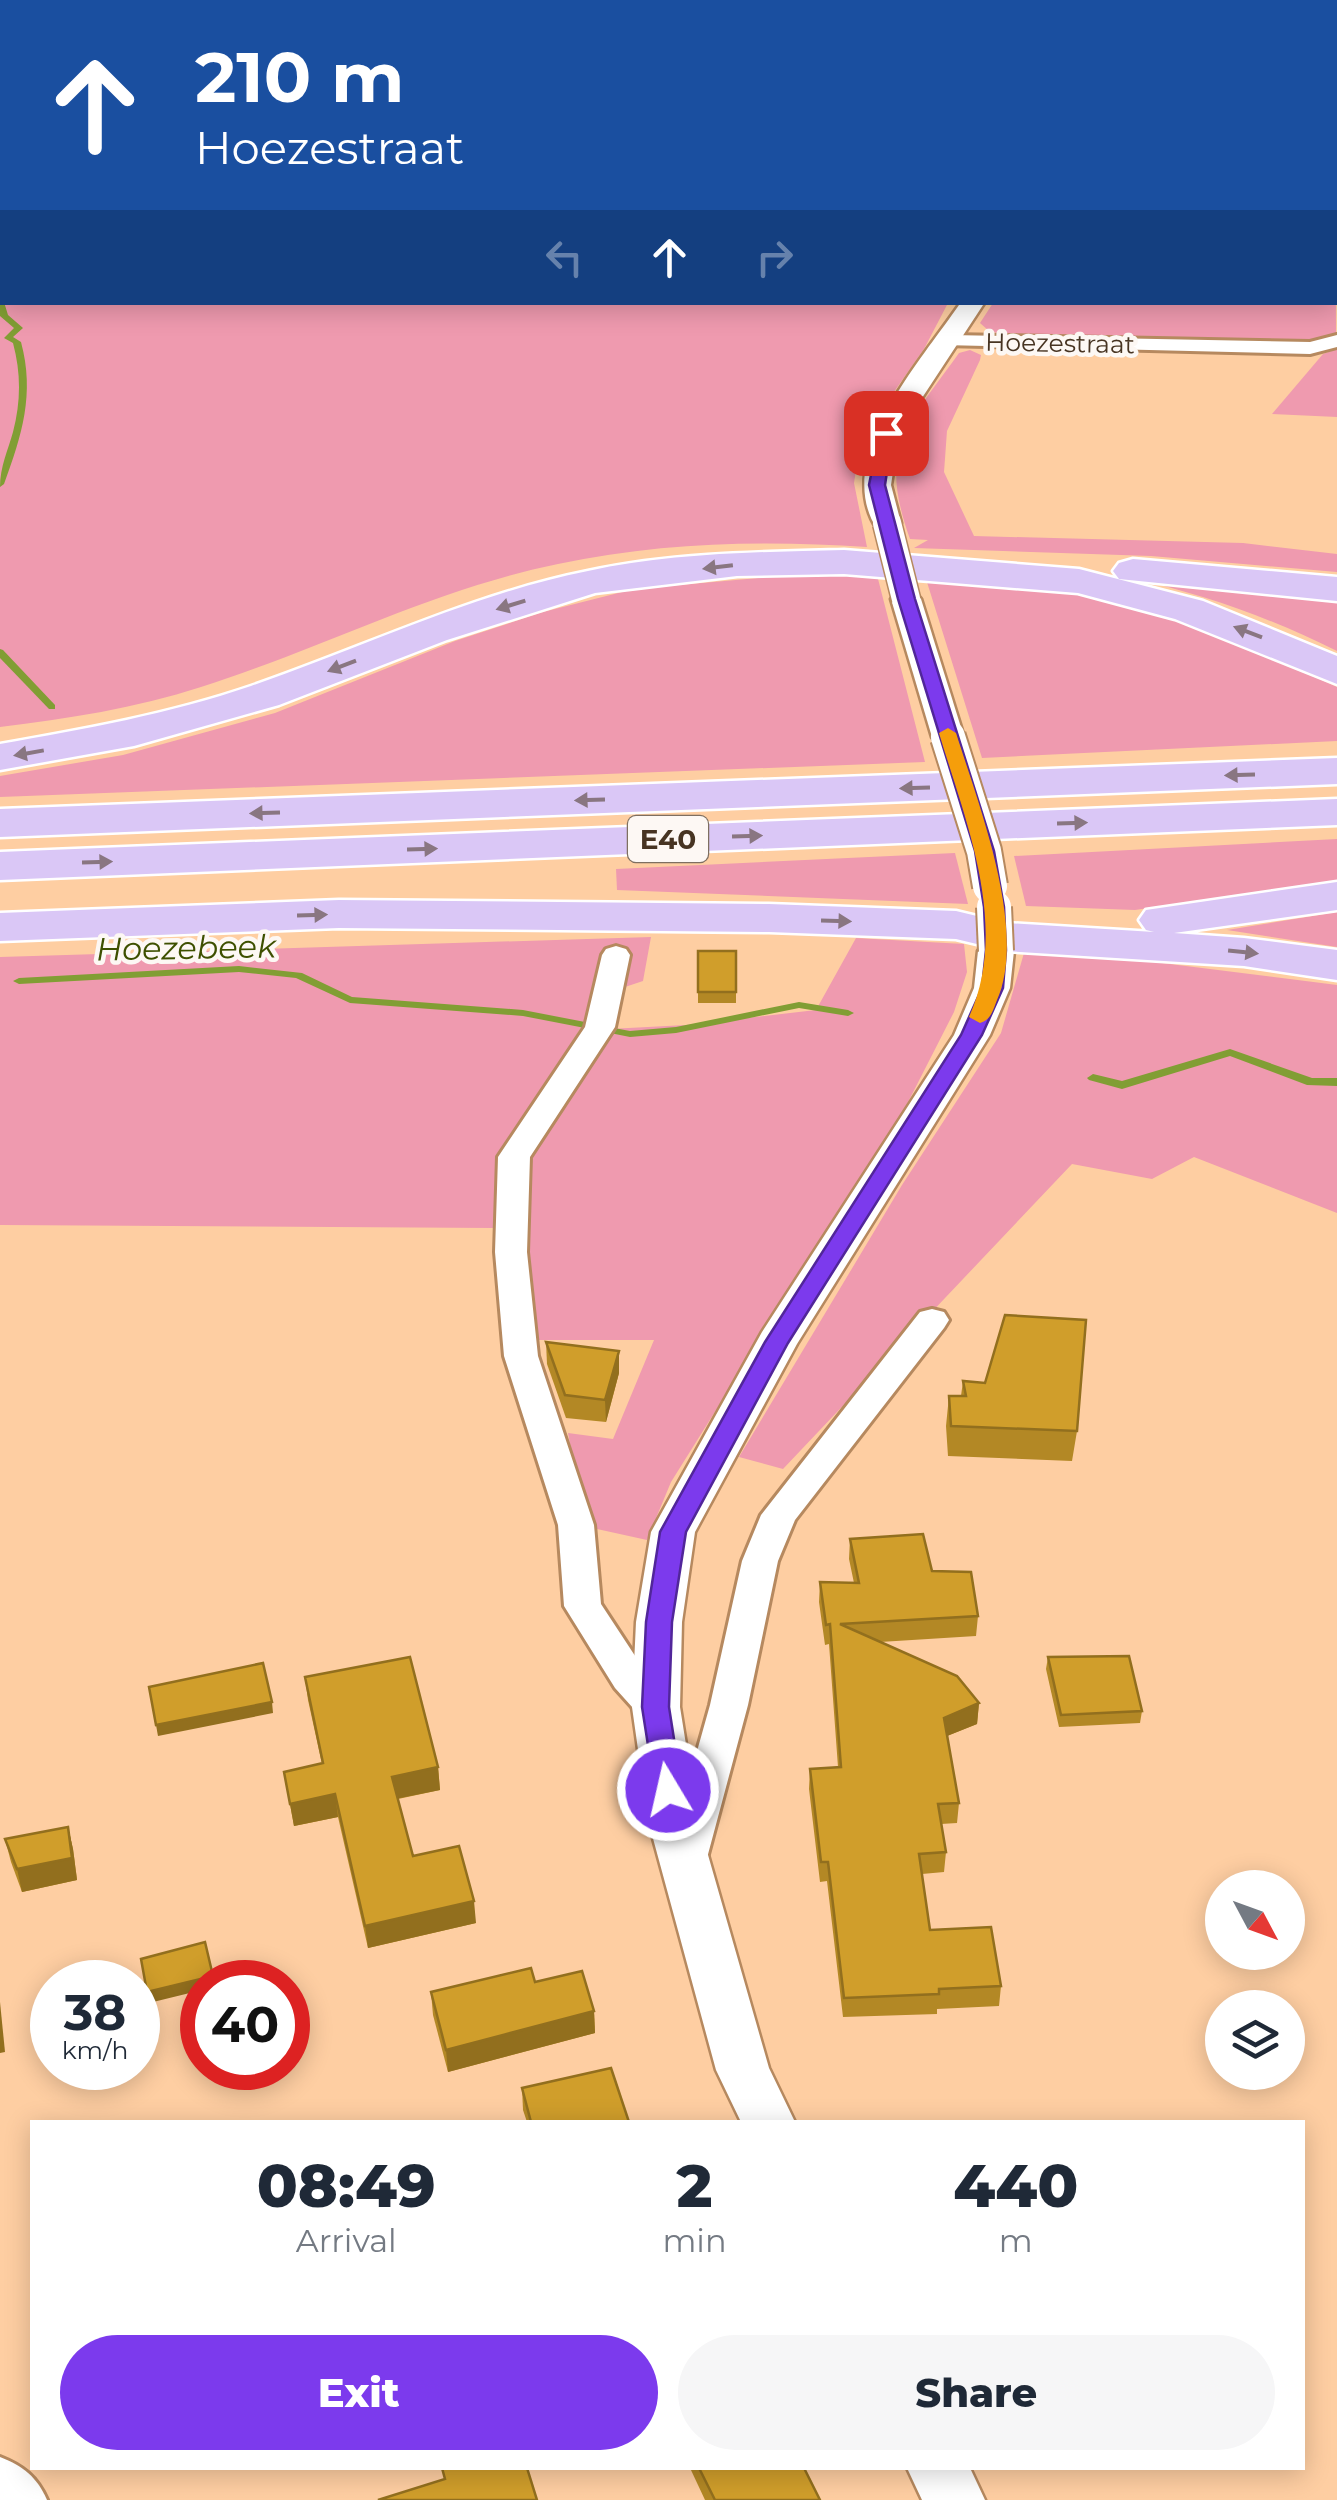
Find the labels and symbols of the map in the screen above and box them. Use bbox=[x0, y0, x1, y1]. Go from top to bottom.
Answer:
street label: Hoezestraat bbox=[985, 327, 1135, 359]
pin bbox=[844, 391, 929, 476]
one-way arrow bbox=[701, 559, 733, 575]
one-way arrow bbox=[495, 598, 526, 613]
one-way arrow bbox=[1232, 624, 1262, 639]
one-way arrow bbox=[326, 659, 356, 674]
one-way arrow bbox=[13, 746, 45, 761]
one-way arrow bbox=[1223, 767, 1255, 783]
one-way arrow bbox=[898, 780, 930, 796]
one-way arrow bbox=[574, 793, 606, 809]
one-way arrow bbox=[249, 805, 281, 821]
one-way arrow bbox=[1056, 814, 1088, 830]
road number: E40 bbox=[628, 816, 708, 862]
one-way arrow bbox=[731, 827, 763, 843]
one-way arrow bbox=[407, 841, 439, 857]
one-way arrow bbox=[82, 854, 114, 870]
one-way arrow bbox=[297, 907, 329, 923]
one-way arrow bbox=[820, 913, 852, 929]
water label: Hoezebeek bbox=[96, 926, 278, 969]
one-way arrow bbox=[1227, 945, 1259, 961]
position arrow bbox=[616, 1738, 720, 1842]
north arrow bbox=[1205, 1870, 1305, 1970]
speed limit sign: 40 bbox=[180, 1960, 310, 2090]

